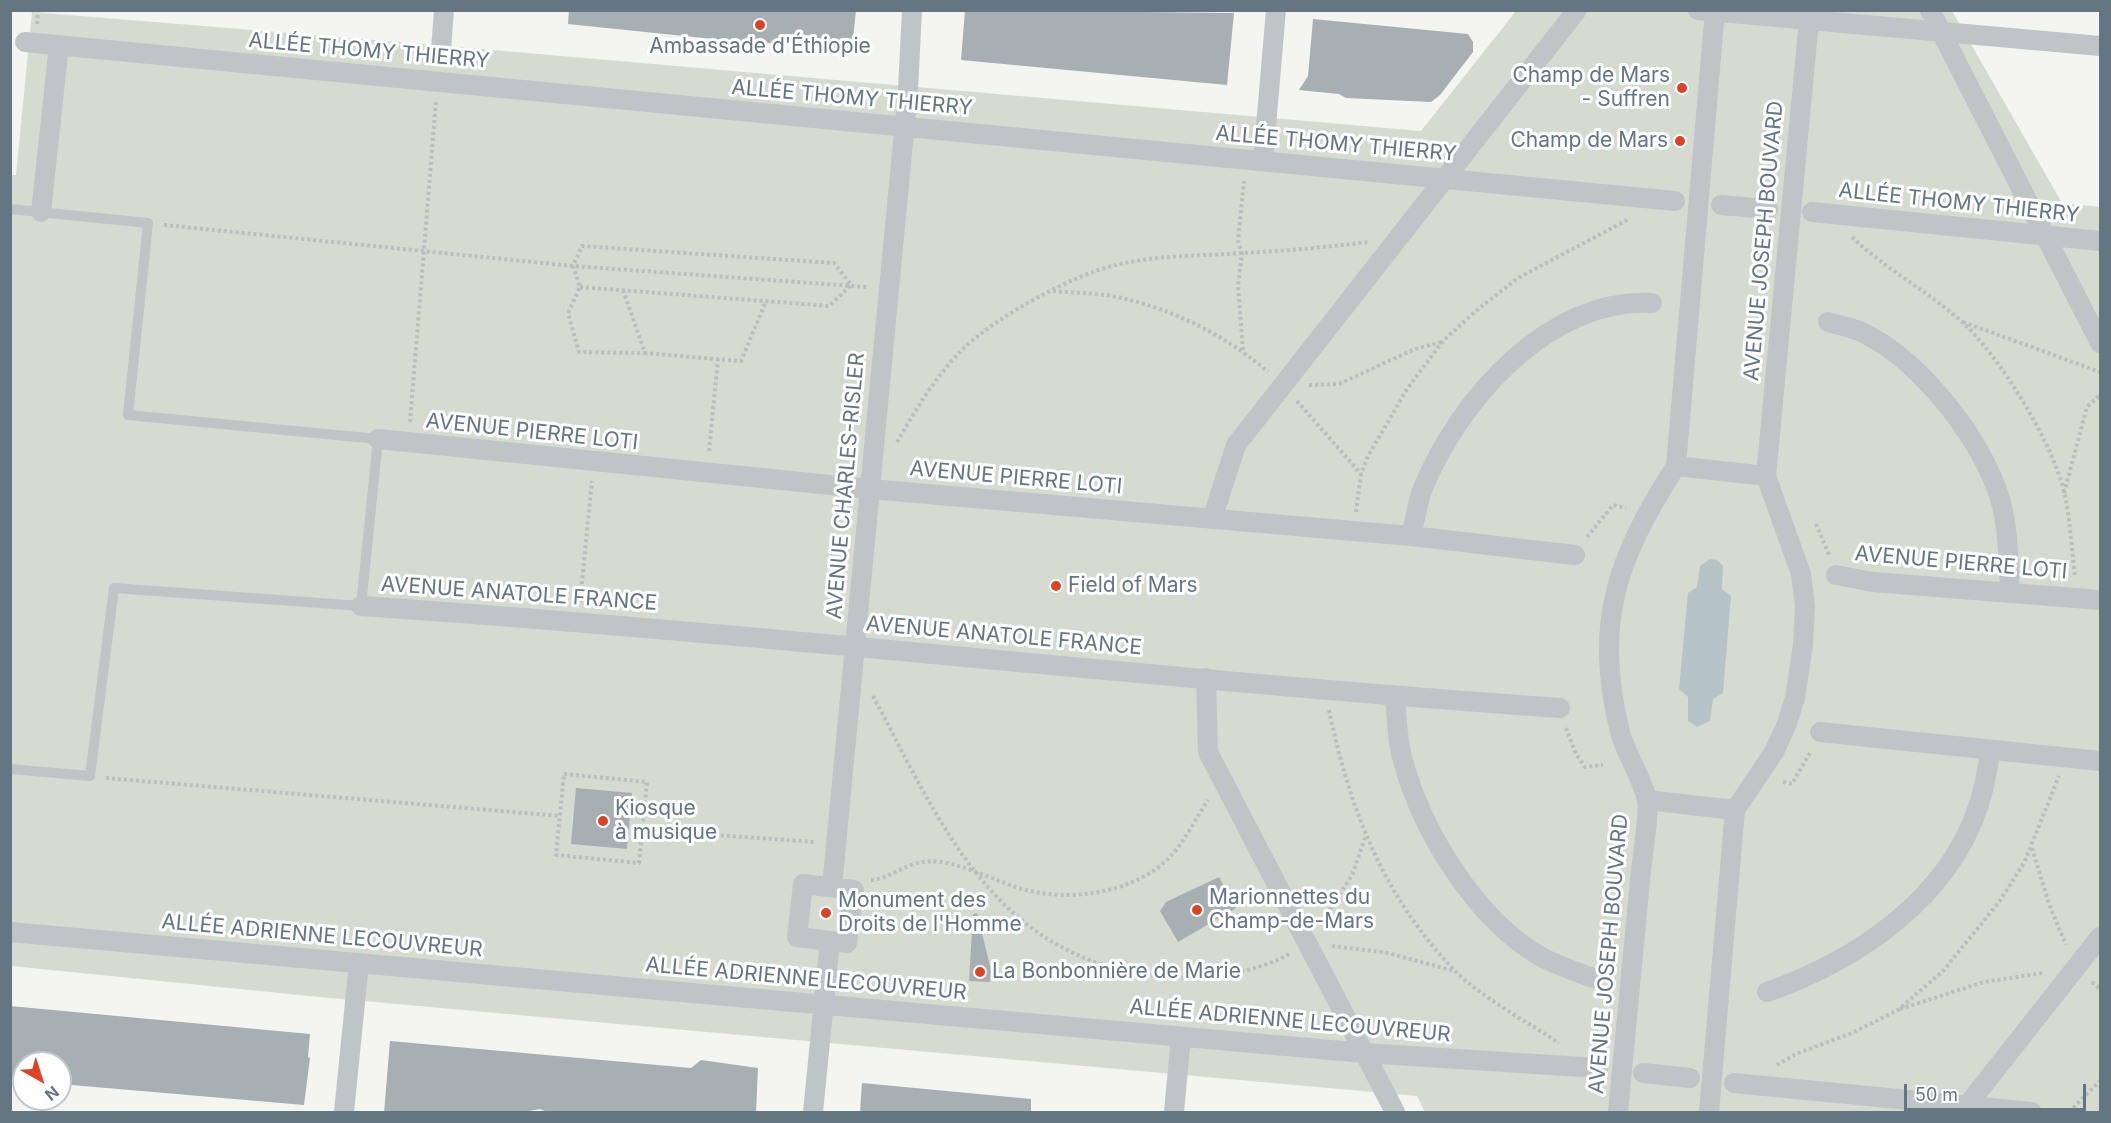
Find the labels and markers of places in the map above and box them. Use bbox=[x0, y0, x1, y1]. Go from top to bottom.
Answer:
marker: Ambassade d'Éthiopie bbox=[753, 18, 767, 32]
place label: Ambassade d'Éthiopie bbox=[649, 34, 871, 60]
place label: Champ de Mars - Suffren bbox=[1513, 63, 1670, 113]
marker: Champ de Mars - Suffren bbox=[1675, 81, 1689, 95]
place label: Champ de Mars bbox=[1511, 128, 1668, 154]
marker: Champ de Mars bbox=[1673, 134, 1687, 148]
place label: Field of Mars bbox=[1068, 573, 1198, 599]
marker: Field of Mars bbox=[1049, 579, 1063, 593]
place label: Kiosque à musique bbox=[615, 796, 717, 846]
marker: Kiosque à musique bbox=[596, 814, 610, 828]
place label: Marionnettes du Champ-de-Mars bbox=[1209, 885, 1374, 935]
place label: Monument des Droits de l'Homme bbox=[838, 888, 1022, 938]
marker: Marionnettes du Champ-de-Mars bbox=[1190, 903, 1204, 917]
marker: Monument des Droits de l'Homme bbox=[819, 906, 833, 920]
place label: La Bonbonnière de Marie bbox=[992, 959, 1241, 985]
marker: La Bonbonnière de Marie bbox=[973, 965, 987, 979]

